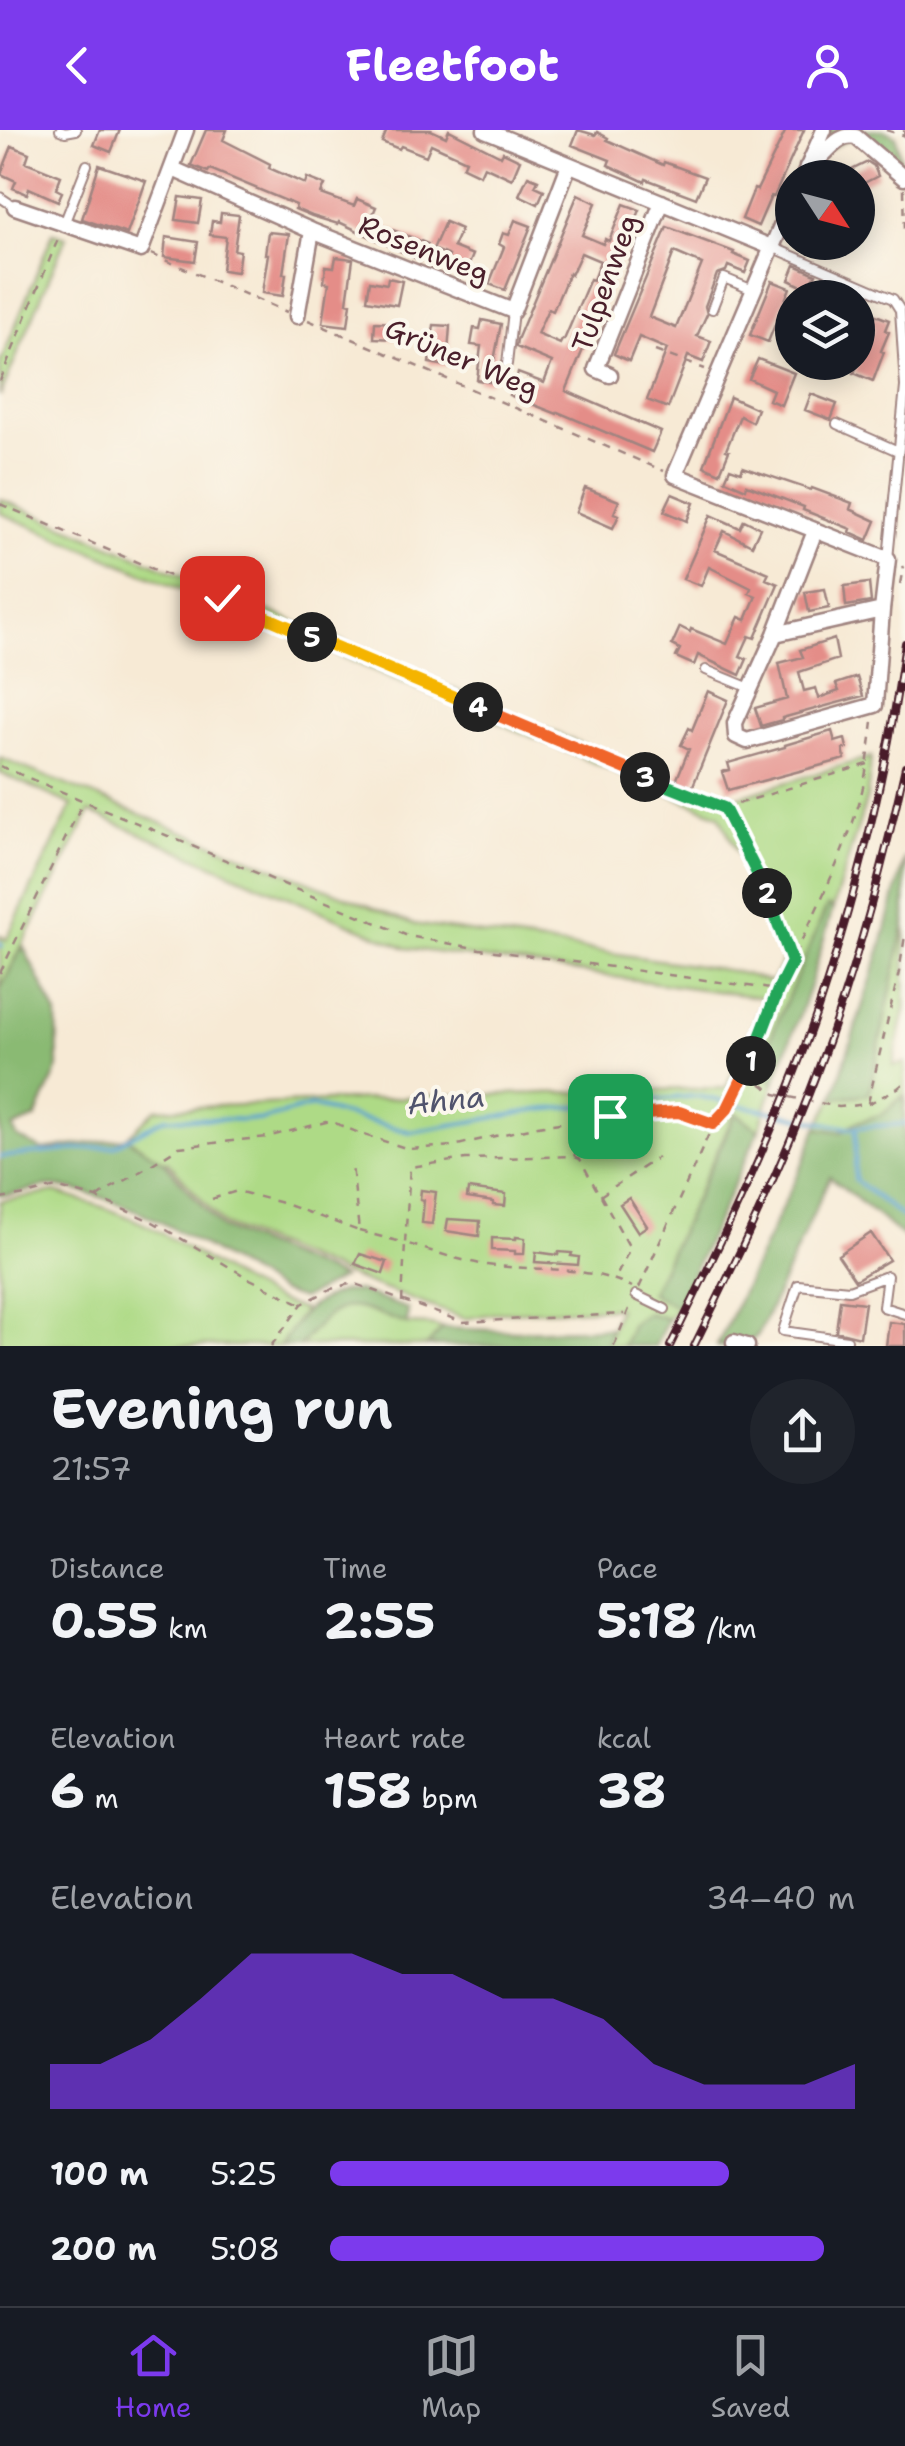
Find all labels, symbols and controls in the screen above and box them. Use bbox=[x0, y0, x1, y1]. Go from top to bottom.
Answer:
text: Fleetfoot bbox=[346, 35, 559, 95]
icon: back bbox=[50, 38, 105, 93]
icon: person bbox=[800, 38, 855, 93]
north arrow bbox=[775, 160, 875, 260]
map controls bbox=[775, 160, 875, 380]
street label: Rosenweg bbox=[353, 206, 495, 292]
street label: Tulpenweg bbox=[563, 209, 647, 357]
button: layers bbox=[775, 280, 875, 380]
street label: Grüner Weg bbox=[379, 309, 545, 407]
pin bbox=[180, 556, 265, 641]
icon: check bbox=[195, 571, 250, 626]
pin: 5 bbox=[287, 612, 337, 662]
text: 5 bbox=[303, 618, 321, 656]
pin: 4 bbox=[453, 682, 503, 732]
text: 4 bbox=[468, 688, 488, 726]
pin: 3 bbox=[620, 752, 670, 802]
text: 3 bbox=[635, 758, 655, 796]
pin: 2 bbox=[742, 868, 792, 918]
text: 2 bbox=[757, 874, 777, 912]
pin: 1 bbox=[726, 1036, 776, 1086]
text: 1 bbox=[745, 1042, 757, 1080]
pin bbox=[568, 1074, 653, 1159]
water label: Ahna bbox=[405, 1076, 487, 1124]
icon: arrive bbox=[583, 1089, 638, 1144]
text: Evening run bbox=[50, 1372, 393, 1446]
button: share bbox=[750, 1379, 855, 1484]
text: 21:57 bbox=[50, 1447, 132, 1490]
text: Distance bbox=[50, 1549, 165, 1587]
text: Time bbox=[323, 1549, 388, 1587]
text: Pace bbox=[597, 1549, 658, 1587]
text: 0.55 bbox=[50, 1587, 158, 1654]
text: 2:55 bbox=[323, 1587, 436, 1654]
text: 5:18 bbox=[597, 1587, 697, 1654]
text: km bbox=[158, 1609, 208, 1647]
text: /km bbox=[697, 1609, 757, 1647]
text: Elevation bbox=[50, 1719, 175, 1757]
text: Heart rate bbox=[323, 1719, 466, 1757]
text: kcal bbox=[597, 1719, 651, 1757]
text: 6 bbox=[50, 1757, 85, 1824]
text: 158 bbox=[323, 1757, 412, 1824]
text: 38 bbox=[597, 1757, 666, 1824]
text: m bbox=[85, 1779, 119, 1817]
text: bpm bbox=[412, 1779, 478, 1817]
text: Elevation bbox=[50, 1876, 193, 1919]
text: 34–40 m bbox=[706, 1876, 855, 1919]
text: 100 m bbox=[50, 2152, 149, 2195]
text: 5:25 bbox=[210, 2152, 277, 2195]
text: 200 m bbox=[50, 2227, 157, 2270]
text: 5:08 bbox=[210, 2227, 280, 2270]
tab: Home bbox=[115, 2328, 192, 2426]
tab: Map bbox=[421, 2328, 481, 2426]
tab: Saved bbox=[711, 2328, 790, 2426]

